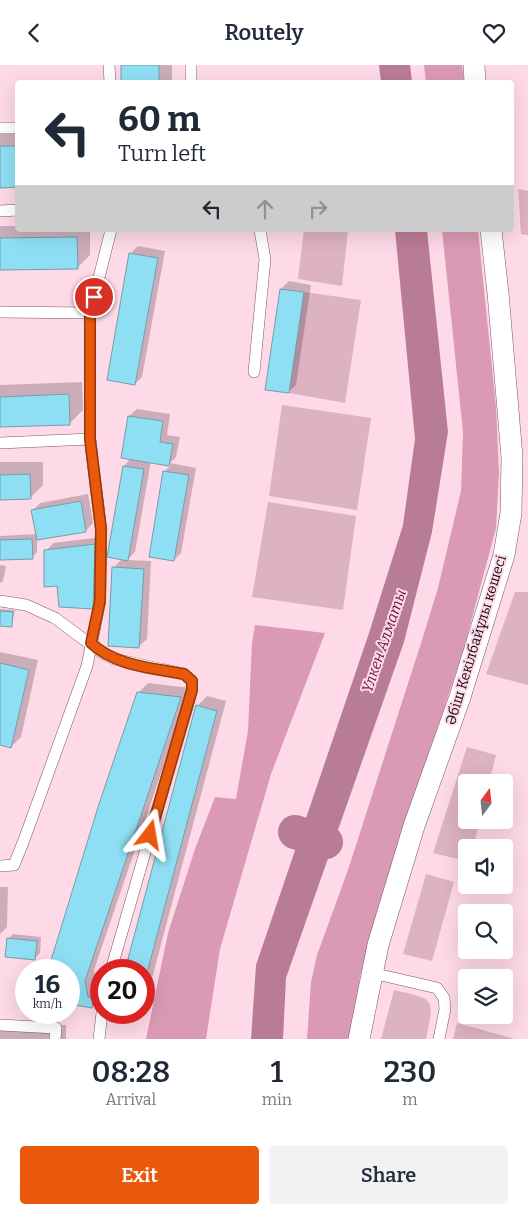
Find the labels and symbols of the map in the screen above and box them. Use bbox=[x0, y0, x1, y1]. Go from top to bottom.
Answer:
pin bbox=[73, 276, 115, 318]
street label: Әбіш Кекілбайұлы көшесі bbox=[442, 553, 510, 727]
water label: Үлкен Алматы bbox=[358, 587, 410, 695]
north arrow bbox=[458, 774, 512, 829]
position arrow bbox=[123, 808, 175, 860]
speed limit sign: 20 bbox=[90, 959, 155, 1024]

